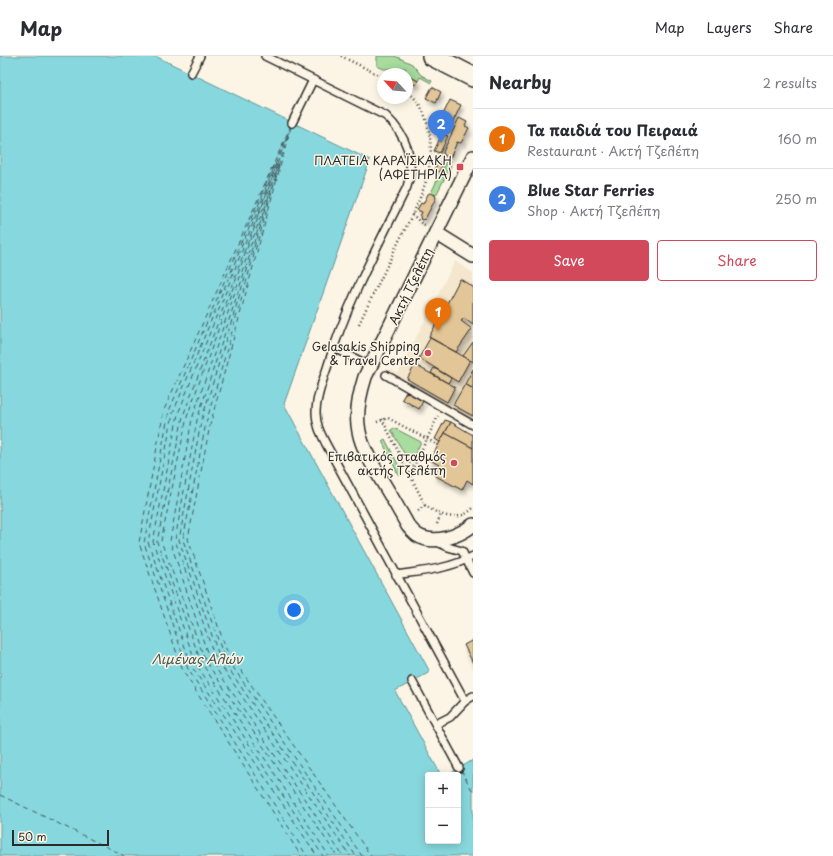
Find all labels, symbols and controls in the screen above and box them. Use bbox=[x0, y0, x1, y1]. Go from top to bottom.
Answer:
text: Map bbox=[20, 14, 62, 42]
text: Map bbox=[655, 17, 685, 38]
text: Layers bbox=[707, 17, 752, 38]
text: Share bbox=[774, 17, 813, 38]
north arrow bbox=[377, 68, 413, 104]
text: Nearby bbox=[489, 69, 551, 95]
text: 2 results bbox=[763, 73, 817, 92]
pin: 2 bbox=[428, 110, 454, 143]
text: Τα παιδιά του Πειραιά bbox=[527, 118, 698, 141]
text: 1 bbox=[499, 129, 505, 148]
text: 160 m bbox=[778, 129, 817, 148]
text: Restaurant · Ακτή Τζελέπη bbox=[527, 141, 699, 160]
place label: ΠΛΑΤΕΙΑ ΚΑΡΑΪΣΚΑΚΗ (ΑΦΕΤΗΡΙΑ) bbox=[314, 151, 452, 183]
marker: ΠΛΑΤΕΙΑ ΚΑΡΑΪΣΚΑΚΗ (ΑΦΕΤΗΡΙΑ) bbox=[455, 162, 465, 172]
text: Blue Star Ferries bbox=[527, 178, 654, 201]
text: 2 bbox=[497, 189, 507, 208]
text: 250 m bbox=[775, 189, 817, 208]
text: Shop · Ακτή Τζελέπη bbox=[527, 201, 660, 220]
button: Save bbox=[489, 240, 649, 281]
button: Share bbox=[657, 240, 817, 281]
street label: Ακτή Τζελέπη bbox=[384, 244, 436, 328]
pin: 1 bbox=[425, 298, 451, 331]
place label: Gelasakis Shipping & Travel Center bbox=[312, 337, 420, 369]
marker: Gelasakis Shipping & Travel Center bbox=[423, 348, 433, 358]
place label: Επιβατικός σταθμός ακτής Τζελέπη bbox=[328, 447, 446, 479]
marker: Επιβατικός σταθμός ακτής Τζελέπη bbox=[449, 458, 459, 468]
your location bbox=[284, 600, 304, 620]
water label: Λιμένας Αλών bbox=[152, 649, 244, 668]
map controls bbox=[425, 772, 461, 844]
button: + bbox=[425, 772, 461, 808]
button: − bbox=[425, 808, 461, 844]
scale bar bbox=[12, 828, 109, 847]
text: 50 m bbox=[18, 828, 47, 845]

